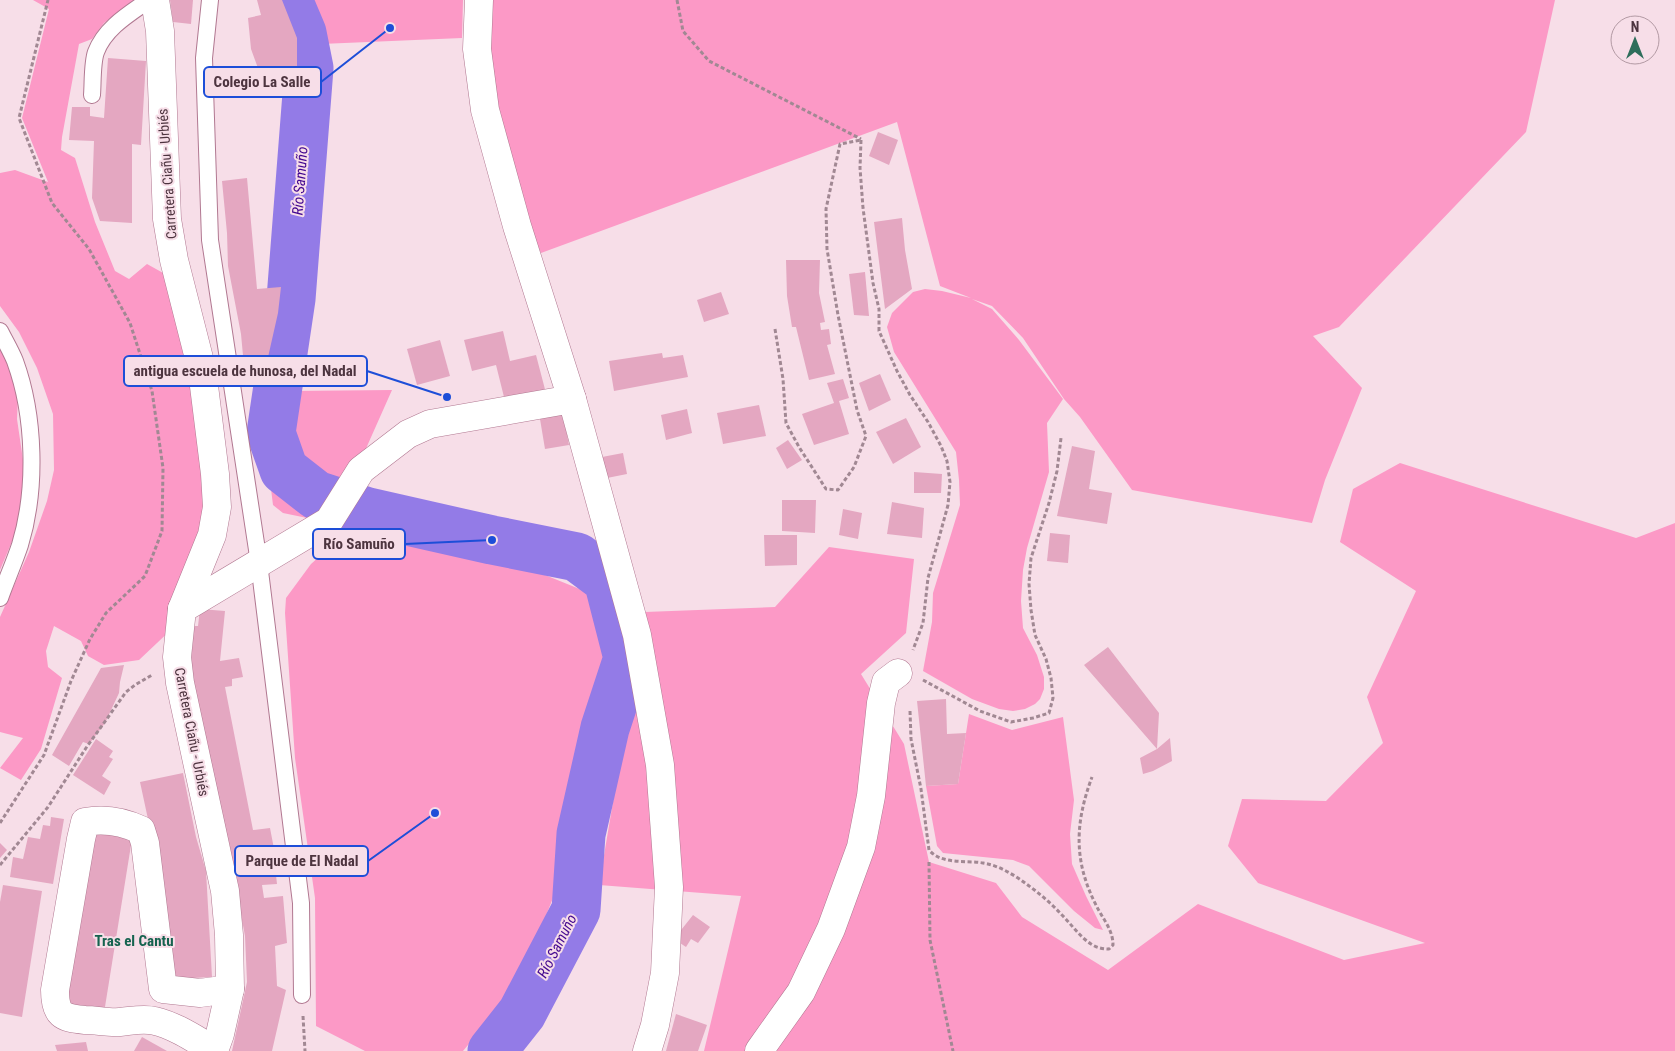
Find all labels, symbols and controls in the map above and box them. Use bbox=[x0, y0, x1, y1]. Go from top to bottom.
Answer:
north arrow bbox=[1610, 15, 1660, 65]
text: N bbox=[1631, 19, 1639, 35]
callout: Colegio La Salle bbox=[204, 67, 321, 97]
text: Colegio La Salle bbox=[214, 73, 310, 91]
street label: Carretera Ciañu - Urbiés bbox=[154, 108, 180, 240]
water label: Río Samuño bbox=[289, 146, 311, 216]
callout: antigua escuela de hunosa, del Nadal bbox=[124, 356, 367, 386]
text: antigua escuela de hunosa, del Nadal bbox=[133, 362, 357, 380]
callout: Río Samuño bbox=[313, 529, 405, 559]
text: Río Samuño bbox=[323, 535, 395, 553]
street label: Carretera Ciañu - Urbiés bbox=[172, 666, 212, 798]
callout: Parque de El Nadal bbox=[235, 846, 368, 876]
text: Parque de El Nadal bbox=[245, 852, 359, 870]
water label: Río Samuño bbox=[533, 911, 581, 981]
district label: Tras el Cantu bbox=[94, 932, 174, 950]

